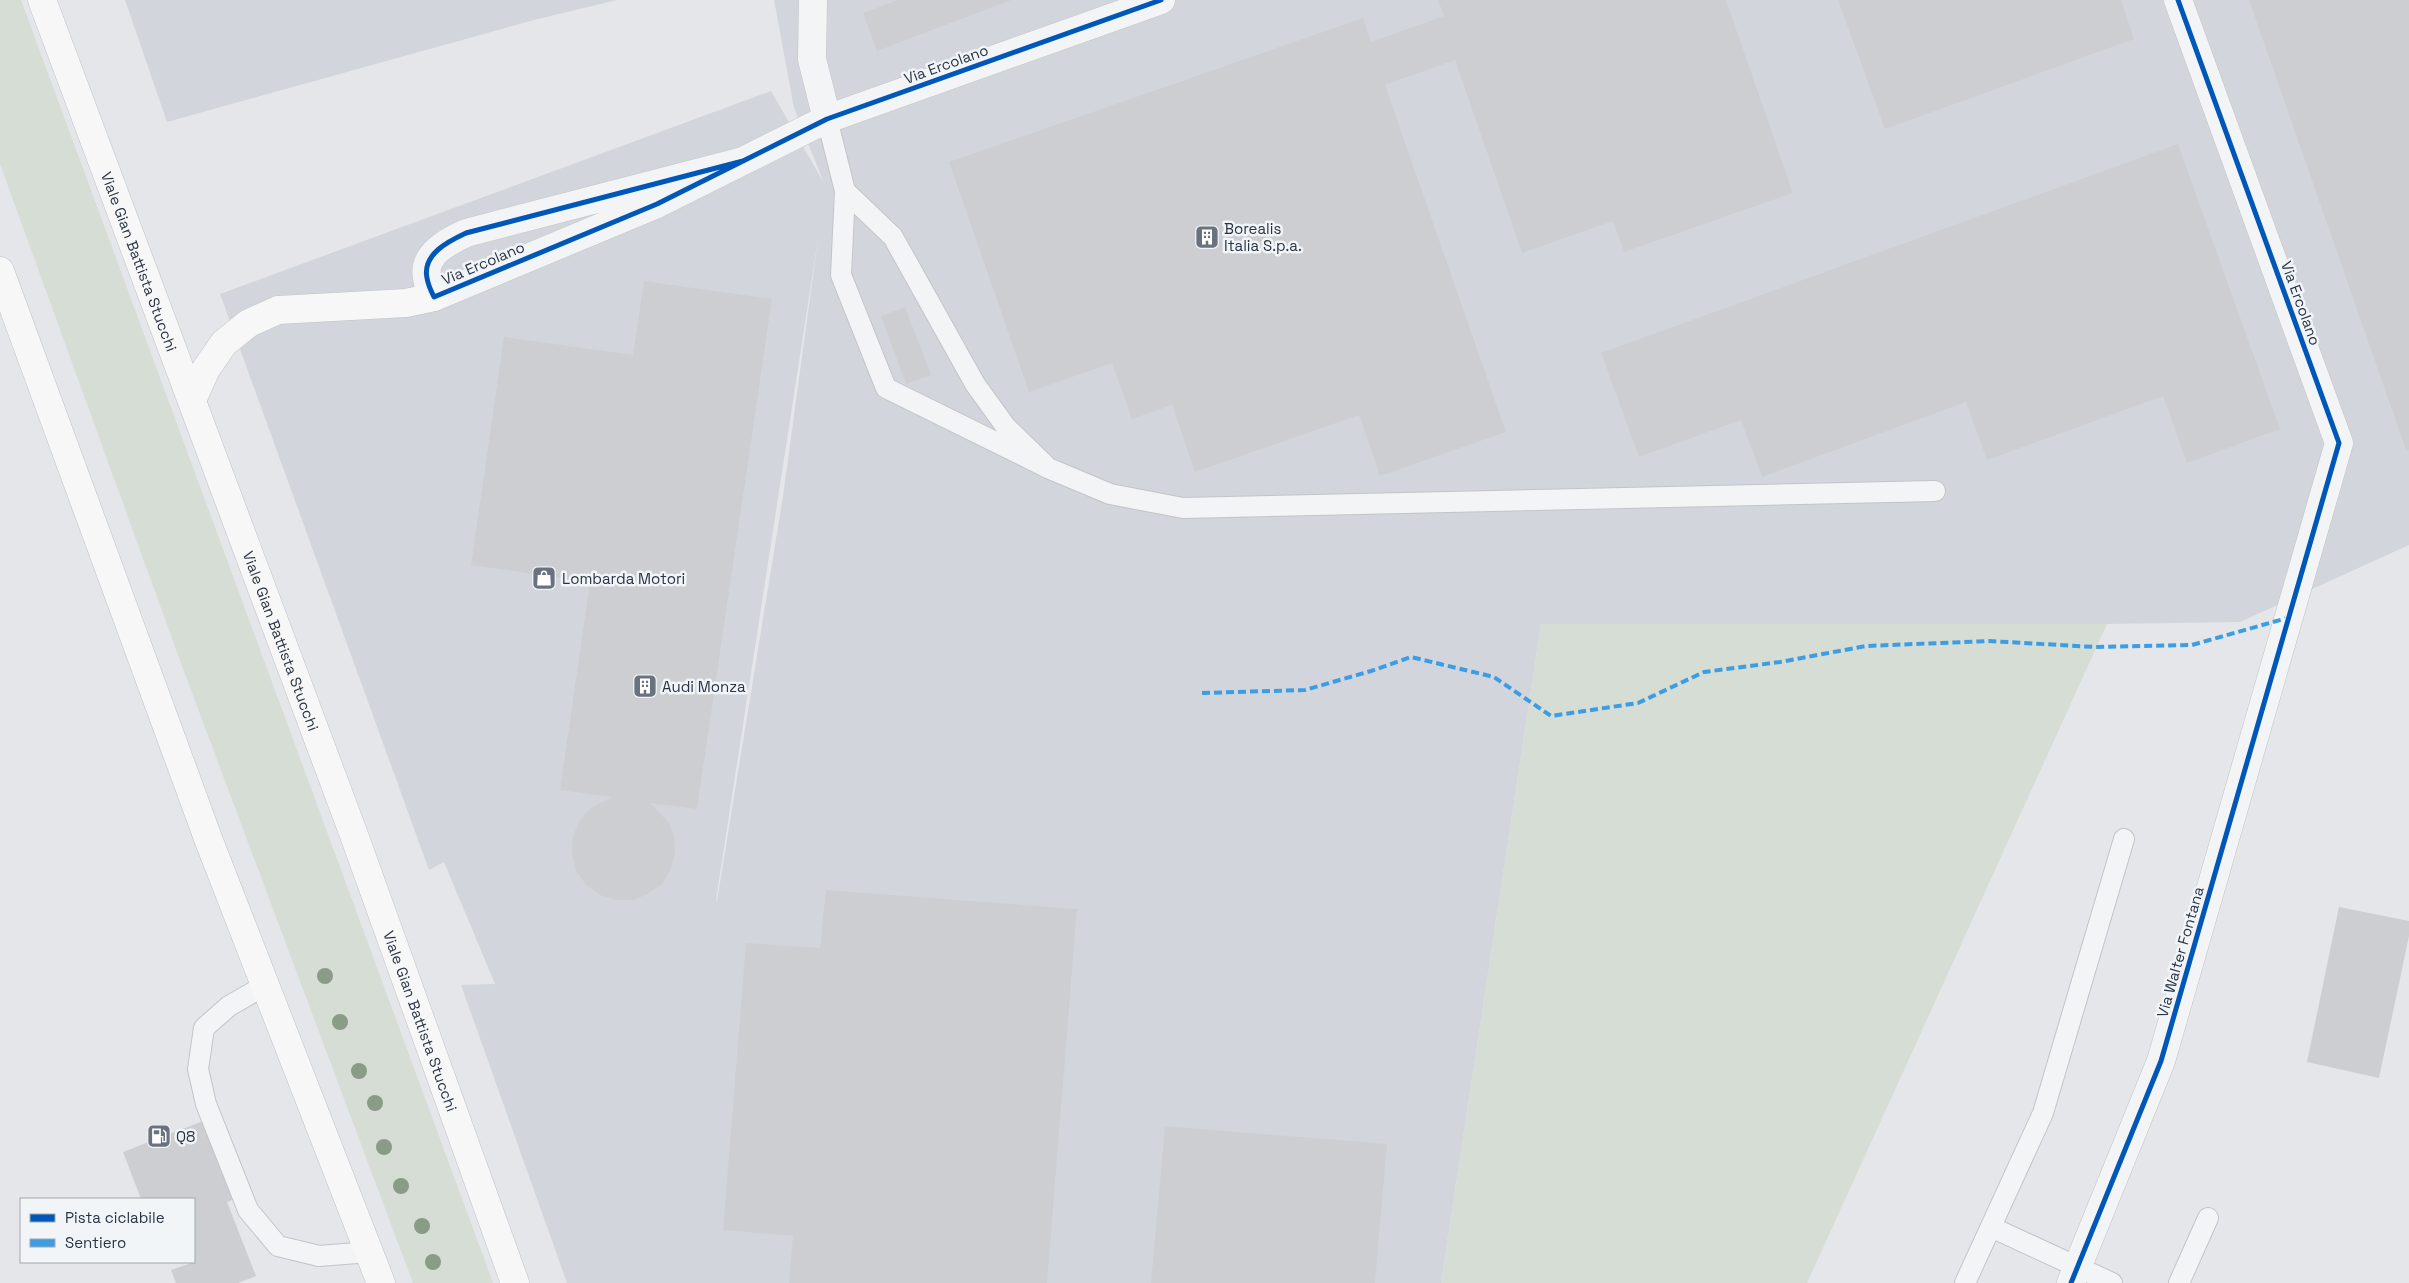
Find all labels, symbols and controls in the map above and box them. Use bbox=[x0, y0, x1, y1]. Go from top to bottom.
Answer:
street label: Via Ercolano bbox=[901, 40, 991, 88]
street label: Viale Gian Battista Stucchi bbox=[97, 169, 182, 354]
place label: Borealis Italia S.p.a. bbox=[1224, 219, 1302, 255]
building icon: Borealis Italia S.p.a. bbox=[1194, 224, 1220, 250]
street label: Via Ercolano bbox=[439, 237, 527, 289]
street label: Via Ercolano bbox=[2277, 258, 2325, 348]
street label: Viale Gian Battista Stucchi bbox=[239, 548, 324, 733]
shop icon: Lombarda Motori bbox=[531, 565, 557, 591]
place label: Lombarda Motori bbox=[562, 569, 685, 588]
building icon: Audi Monza bbox=[632, 673, 658, 699]
place label: Audi Monza bbox=[662, 677, 746, 696]
street label: Via Walter Fontana bbox=[2152, 884, 2208, 1020]
street label: Viale Gian Battista Stucchi bbox=[380, 928, 462, 1114]
fuel station icon: Q8 bbox=[146, 1123, 172, 1149]
place label: Q8 bbox=[176, 1127, 195, 1146]
legend bbox=[20, 1198, 195, 1263]
text: Pista ciclabile bbox=[65, 1208, 165, 1227]
text: Sentiero bbox=[65, 1233, 126, 1252]

